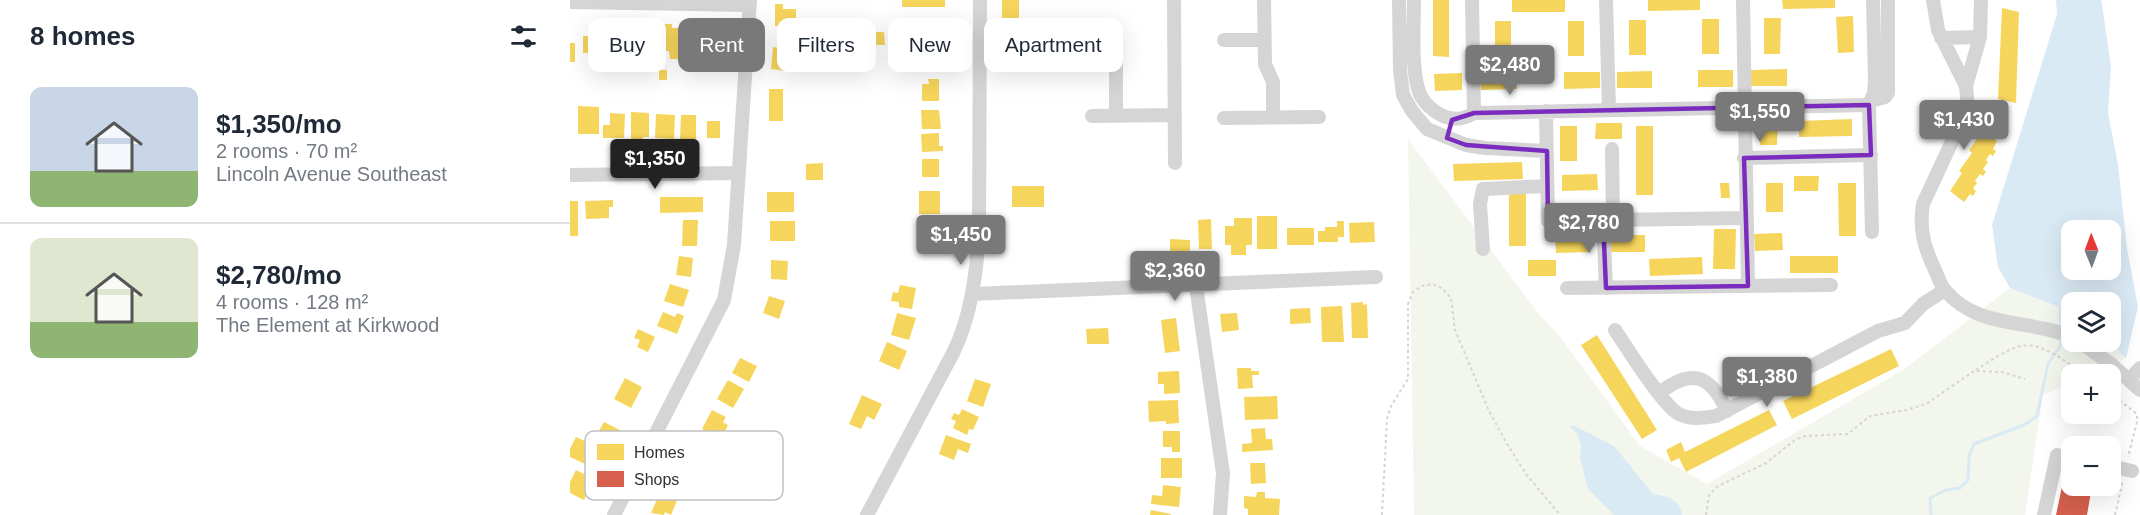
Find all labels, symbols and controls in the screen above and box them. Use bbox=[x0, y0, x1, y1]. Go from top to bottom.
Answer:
chip: Buy bbox=[588, 18, 666, 72]
chip: Rent bbox=[678, 18, 765, 72]
chip: Filters bbox=[777, 18, 876, 72]
chip: New bbox=[888, 18, 972, 72]
chip: Apartment bbox=[984, 18, 1123, 72]
icon: filters bbox=[507, 20, 540, 53]
text: 8 homes bbox=[30, 21, 136, 51]
pin: $2,480 bbox=[1461, 45, 1559, 96]
text: $2,480 bbox=[1479, 53, 1541, 75]
pin: $1,550 bbox=[1711, 92, 1809, 143]
text: $1,550 bbox=[1729, 100, 1791, 122]
pin: $1,430 bbox=[1915, 100, 2013, 151]
text: $1,430 bbox=[1933, 108, 1995, 130]
text: $1,350/mo bbox=[216, 109, 342, 139]
icon: home bbox=[78, 111, 150, 183]
pin: $1,350 bbox=[606, 139, 704, 190]
text: 2 rooms · 70 m² bbox=[216, 140, 357, 162]
text: $1,350 bbox=[624, 147, 686, 169]
text: Lincoln Avenue Southeast bbox=[216, 163, 447, 185]
pin: $2,780 bbox=[1540, 203, 1638, 254]
text: $2,780 bbox=[1558, 211, 1620, 233]
pin: $1,450 bbox=[912, 215, 1010, 266]
north arrow bbox=[2061, 220, 2121, 280]
map controls bbox=[2061, 220, 2121, 496]
text: $1,450 bbox=[930, 223, 992, 245]
pin: $2,360 bbox=[1126, 251, 1224, 302]
text: $2,360 bbox=[1144, 259, 1206, 281]
text: $2,780/mo bbox=[216, 260, 342, 290]
icon: home bbox=[78, 262, 150, 334]
text: 4 rooms · 128 m² bbox=[216, 291, 368, 313]
button: layers bbox=[2061, 292, 2121, 352]
text: The Element at Kirkwood bbox=[216, 314, 439, 336]
pin: $1,380 bbox=[1718, 357, 1816, 408]
button: + bbox=[2061, 364, 2121, 424]
text: $1,380 bbox=[1736, 365, 1798, 387]
legend bbox=[585, 431, 783, 500]
button: − bbox=[2061, 436, 2121, 496]
text: Homes bbox=[634, 444, 685, 461]
text: Shops bbox=[634, 471, 679, 488]

